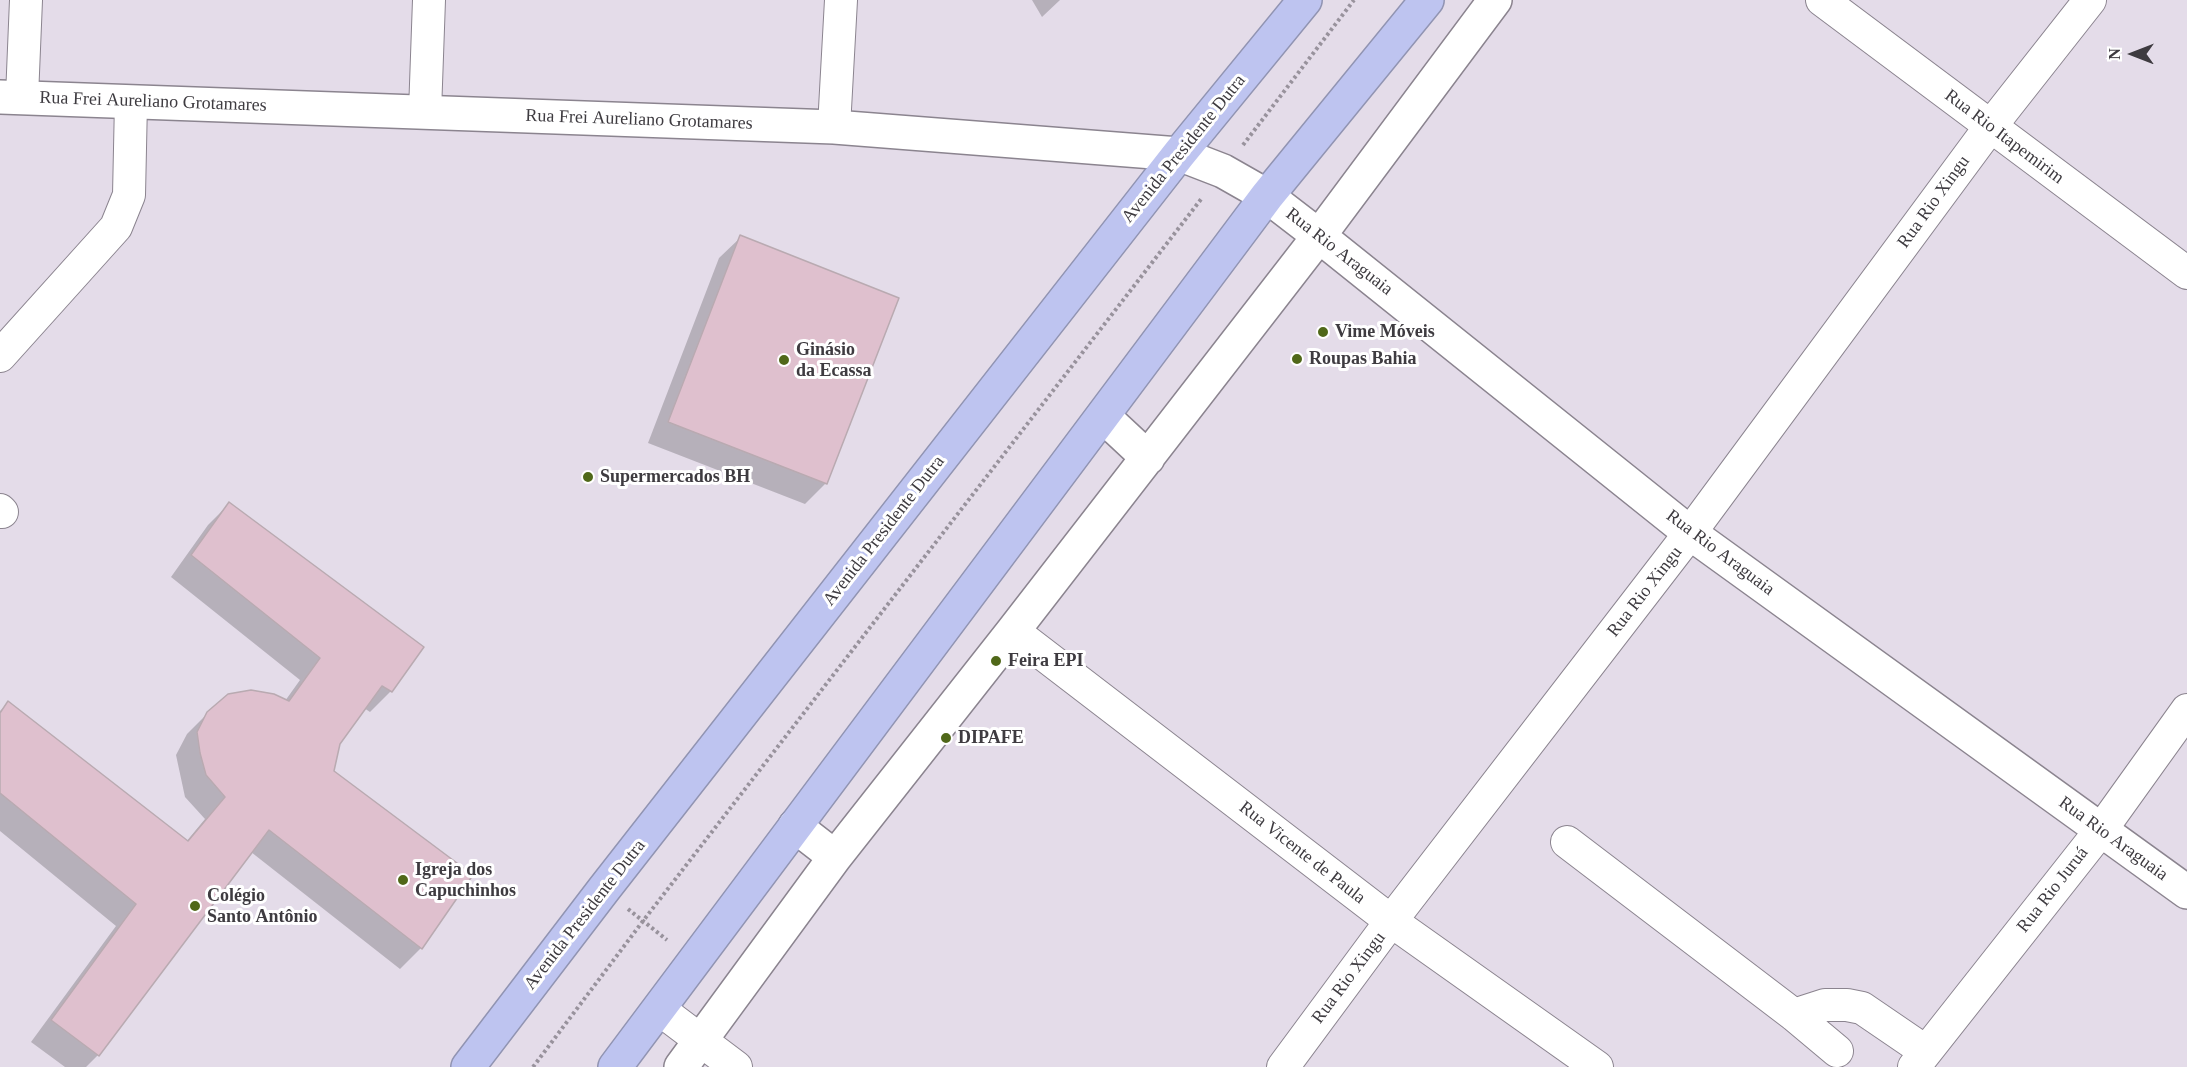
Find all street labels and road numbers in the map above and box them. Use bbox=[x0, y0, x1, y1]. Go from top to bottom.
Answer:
street label: Avenida Presidente Dutra bbox=[1118, 70, 1250, 228]
street label: Rua Rio Itapemirim bbox=[1940, 85, 2068, 189]
street label: Rua Frei Aureliano Grotamares bbox=[39, 87, 267, 117]
street label: Rua Frei Aureliano Grotamares bbox=[525, 105, 753, 135]
street label: Rua Rio Xingu bbox=[1893, 152, 1975, 252]
street label: Rua Rio Araguaia bbox=[1281, 203, 1397, 301]
street label: Avenida Presidente Dutra bbox=[819, 452, 949, 610]
street label: Rua Rio Araguaia bbox=[1662, 505, 1778, 601]
street label: Rua Rio Xingu bbox=[1603, 542, 1687, 642]
street label: Rua Rio Araguaia bbox=[2054, 792, 2172, 886]
street label: Rua Vicente de Paula bbox=[1235, 797, 1369, 909]
street label: Avenida Presidente Dutra bbox=[520, 836, 650, 994]
street label: Rua Rio Juruá bbox=[2013, 843, 2093, 937]
street label: Rua Rio Xingu bbox=[1308, 928, 1390, 1028]

